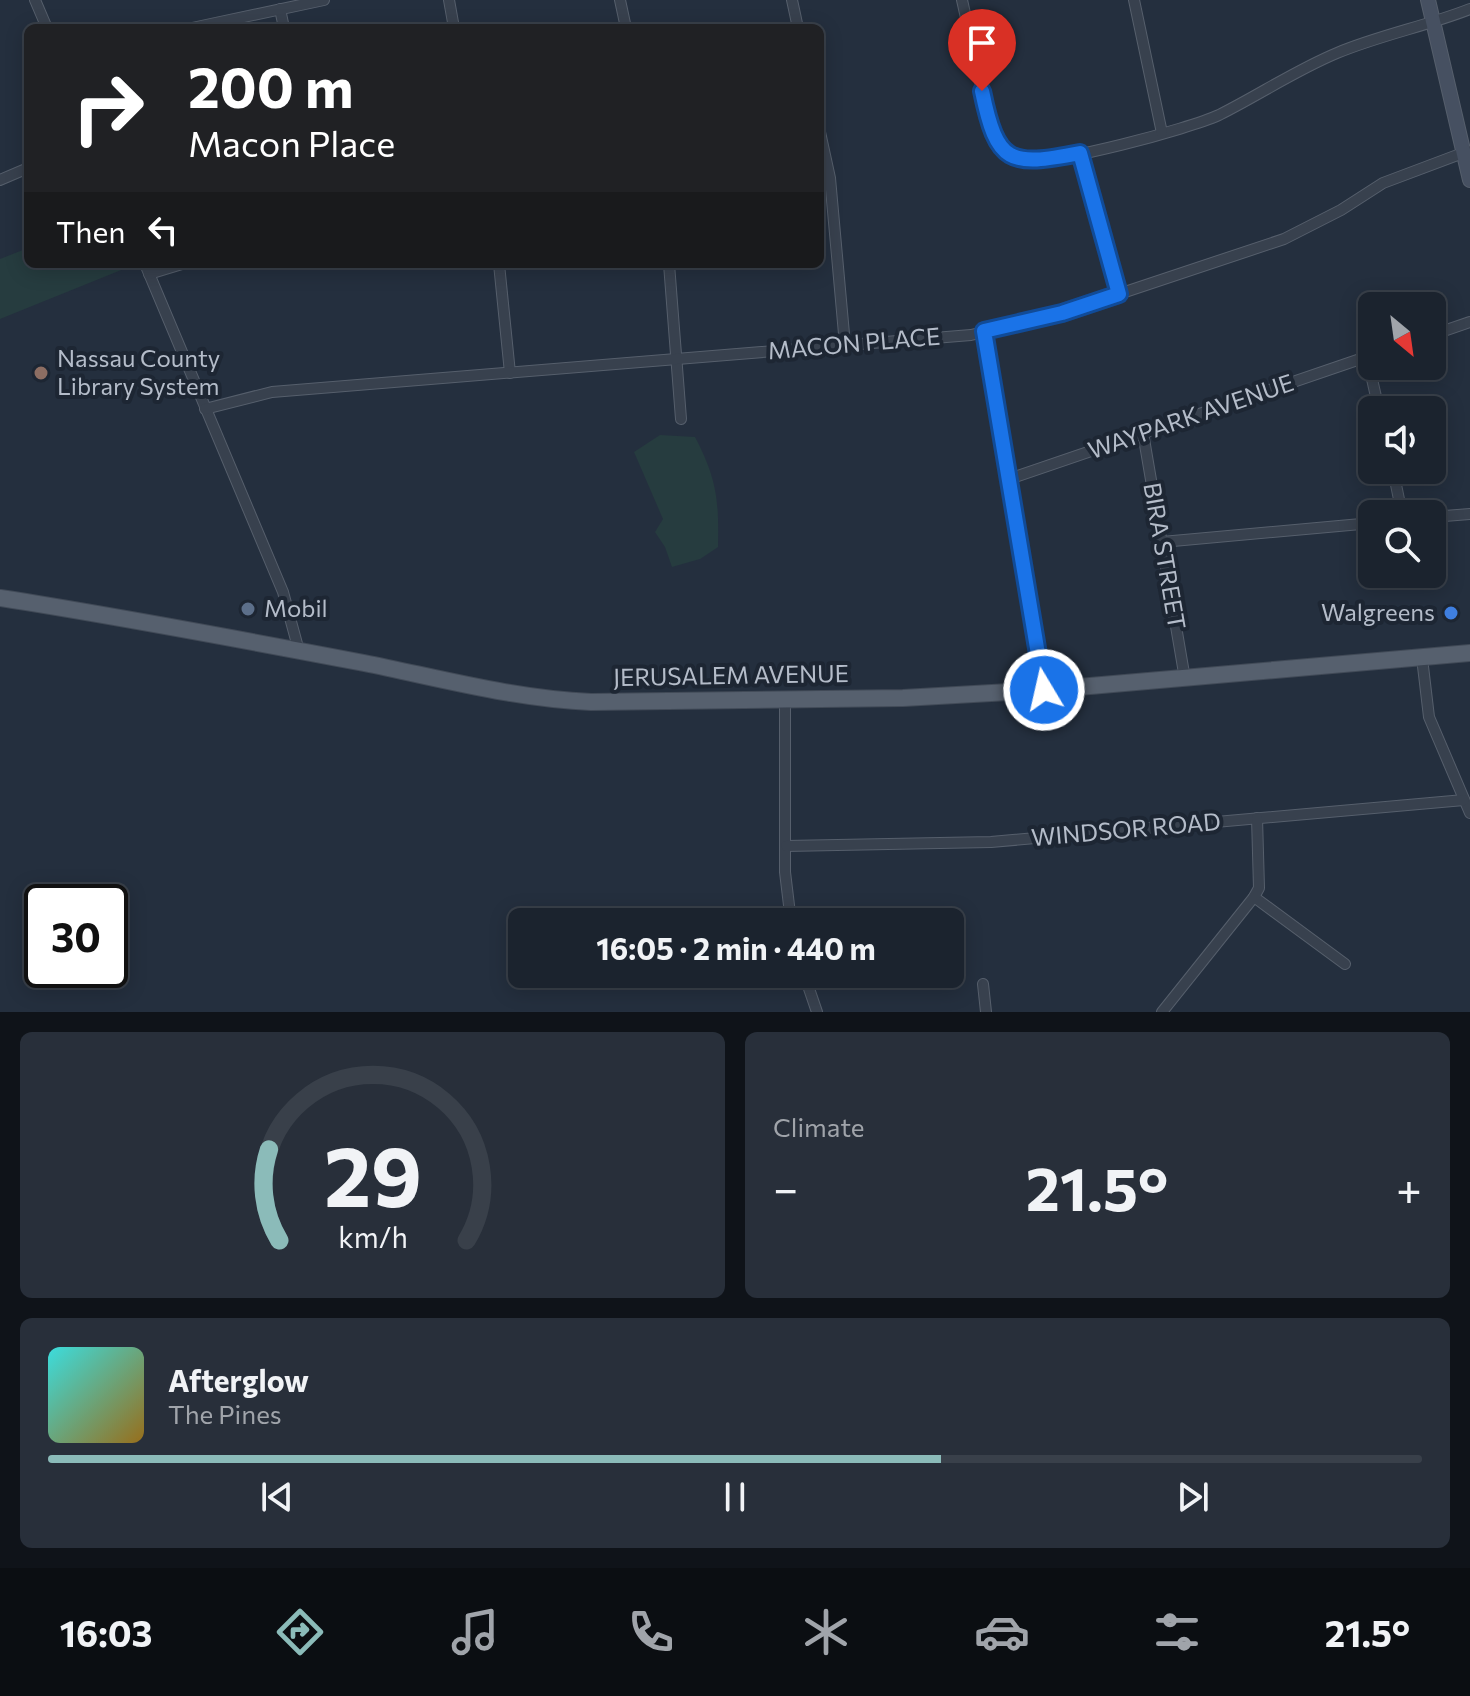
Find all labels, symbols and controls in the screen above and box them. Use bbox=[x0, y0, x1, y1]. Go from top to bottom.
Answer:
pin bbox=[948, 9, 1016, 91]
icon: arrive bbox=[960, 21, 1004, 65]
text: 200 m bbox=[188, 51, 354, 120]
icon: right bbox=[56, 56, 160, 160]
text: Macon Place bbox=[188, 120, 395, 164]
icon: left bbox=[141, 208, 185, 252]
text: Then bbox=[56, 212, 125, 249]
north arrow bbox=[1358, 292, 1446, 380]
map controls bbox=[1358, 292, 1446, 588]
street label: MACON PLACE bbox=[766, 321, 941, 364]
place label: Nassau County Library System bbox=[57, 343, 220, 400]
marker: Nassau County Library System bbox=[32, 364, 50, 382]
street label: WAYPARK AVENUE bbox=[1084, 367, 1297, 464]
button: sound bbox=[1358, 396, 1446, 484]
street label: BIRA STREET bbox=[1138, 480, 1193, 631]
button: search bbox=[1358, 500, 1446, 588]
place label: Mobil bbox=[264, 593, 328, 622]
place label: Walgreens bbox=[1321, 597, 1435, 626]
marker: Mobil bbox=[239, 600, 257, 618]
marker: Walgreens bbox=[1442, 604, 1460, 622]
position arrow bbox=[1002, 648, 1086, 732]
street label: JERUSALEM AVENUE bbox=[613, 658, 849, 691]
street label: WINDSOR ROAD bbox=[1030, 806, 1222, 851]
speed limit sign: 30 bbox=[24, 884, 128, 988]
text: 16:05 · 2 min · 440 m bbox=[596, 929, 876, 966]
text: Climate bbox=[773, 1111, 865, 1142]
text: 29 bbox=[323, 1122, 422, 1224]
text: 21.5° bbox=[1026, 1150, 1168, 1223]
text: − bbox=[773, 1160, 798, 1214]
text: + bbox=[1396, 1160, 1422, 1214]
text: km/h bbox=[338, 1219, 407, 1254]
text: Afterglow bbox=[168, 1361, 309, 1398]
text: The Pines bbox=[168, 1398, 282, 1429]
icon: previous bbox=[255, 1475, 299, 1519]
icon: pause bbox=[713, 1475, 757, 1519]
icon: next bbox=[1171, 1475, 1215, 1519]
icon: directions bbox=[272, 1604, 328, 1660]
icon: music bbox=[447, 1604, 503, 1660]
icon: phone bbox=[623, 1604, 679, 1660]
icon: climate bbox=[798, 1604, 854, 1660]
icon: car bbox=[974, 1604, 1030, 1660]
icon: filters bbox=[1149, 1604, 1205, 1660]
text: 16:03 bbox=[60, 1610, 152, 1654]
text: 21.5° bbox=[1325, 1610, 1410, 1654]

